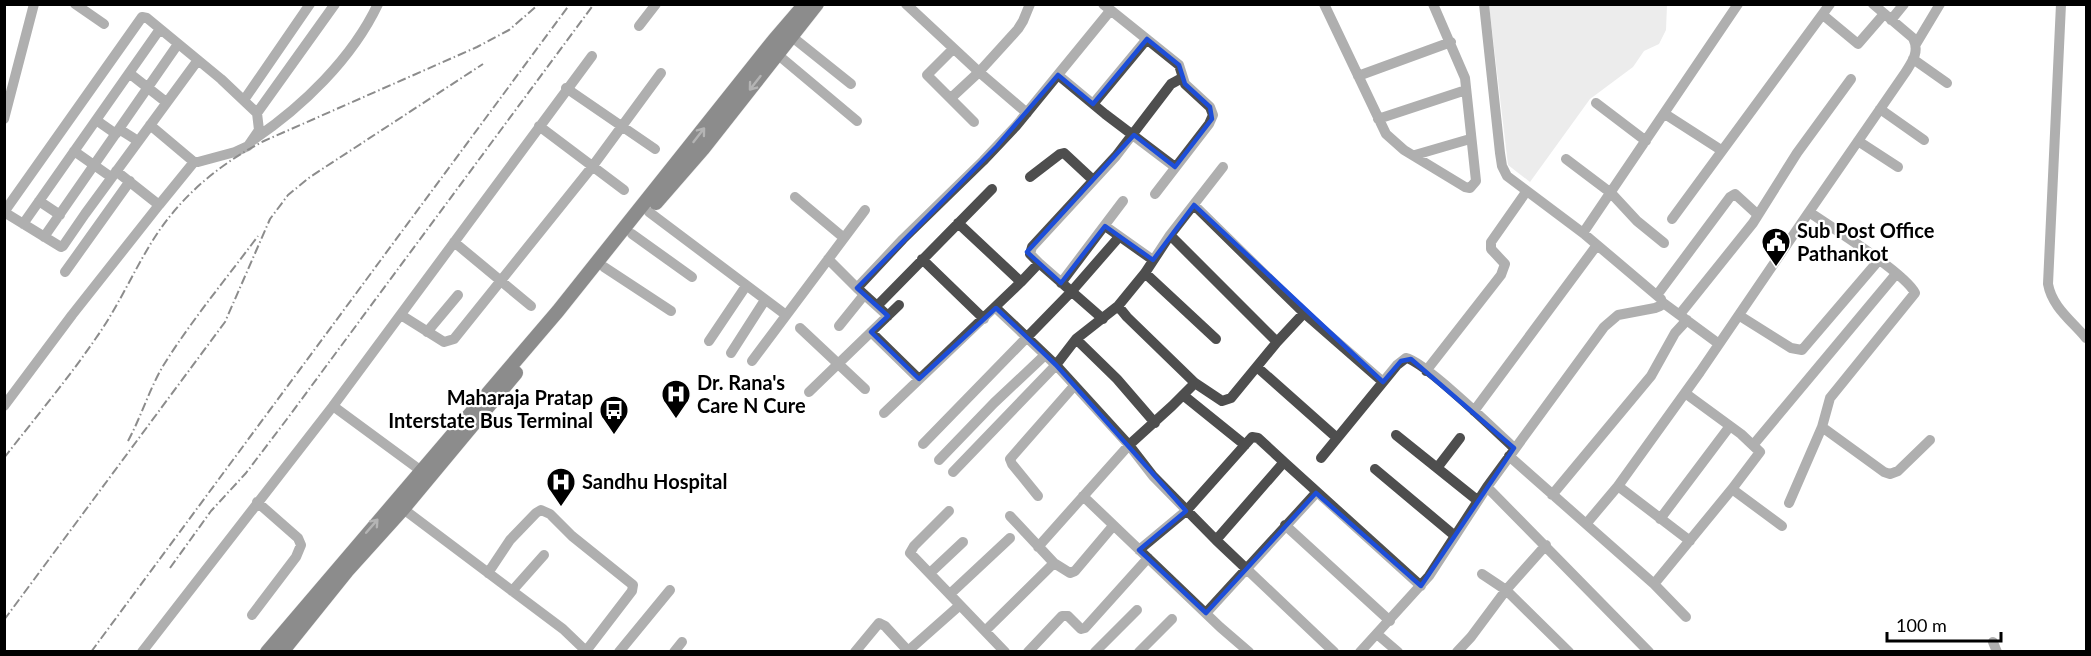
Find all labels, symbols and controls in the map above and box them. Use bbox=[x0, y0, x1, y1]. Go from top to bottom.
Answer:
one-way arrow bbox=[749, 75, 762, 91]
one-way arrow bbox=[693, 128, 706, 144]
place label: Sub Post Office Pathankot bbox=[1797, 218, 1935, 265]
public building icon: Sub Post Office Pathankot bbox=[1760, 226, 1792, 268]
place label: Dr. Rana's Care N Cure bbox=[697, 370, 806, 417]
hospital icon: Dr. Rana's Care N Cure bbox=[660, 378, 692, 420]
place label: Maharaja Pratap Interstate Bus Terminal bbox=[388, 385, 593, 432]
bus stop icon: Maharaja Pratap Interstate Bus Terminal bbox=[598, 394, 630, 436]
hospital icon: Sandhu Hospital bbox=[545, 466, 577, 508]
place label: Sandhu Hospital bbox=[582, 469, 727, 493]
one-way arrow bbox=[365, 519, 379, 534]
scale bar bbox=[1887, 605, 2001, 643]
text: 100 m bbox=[1896, 614, 1947, 636]

